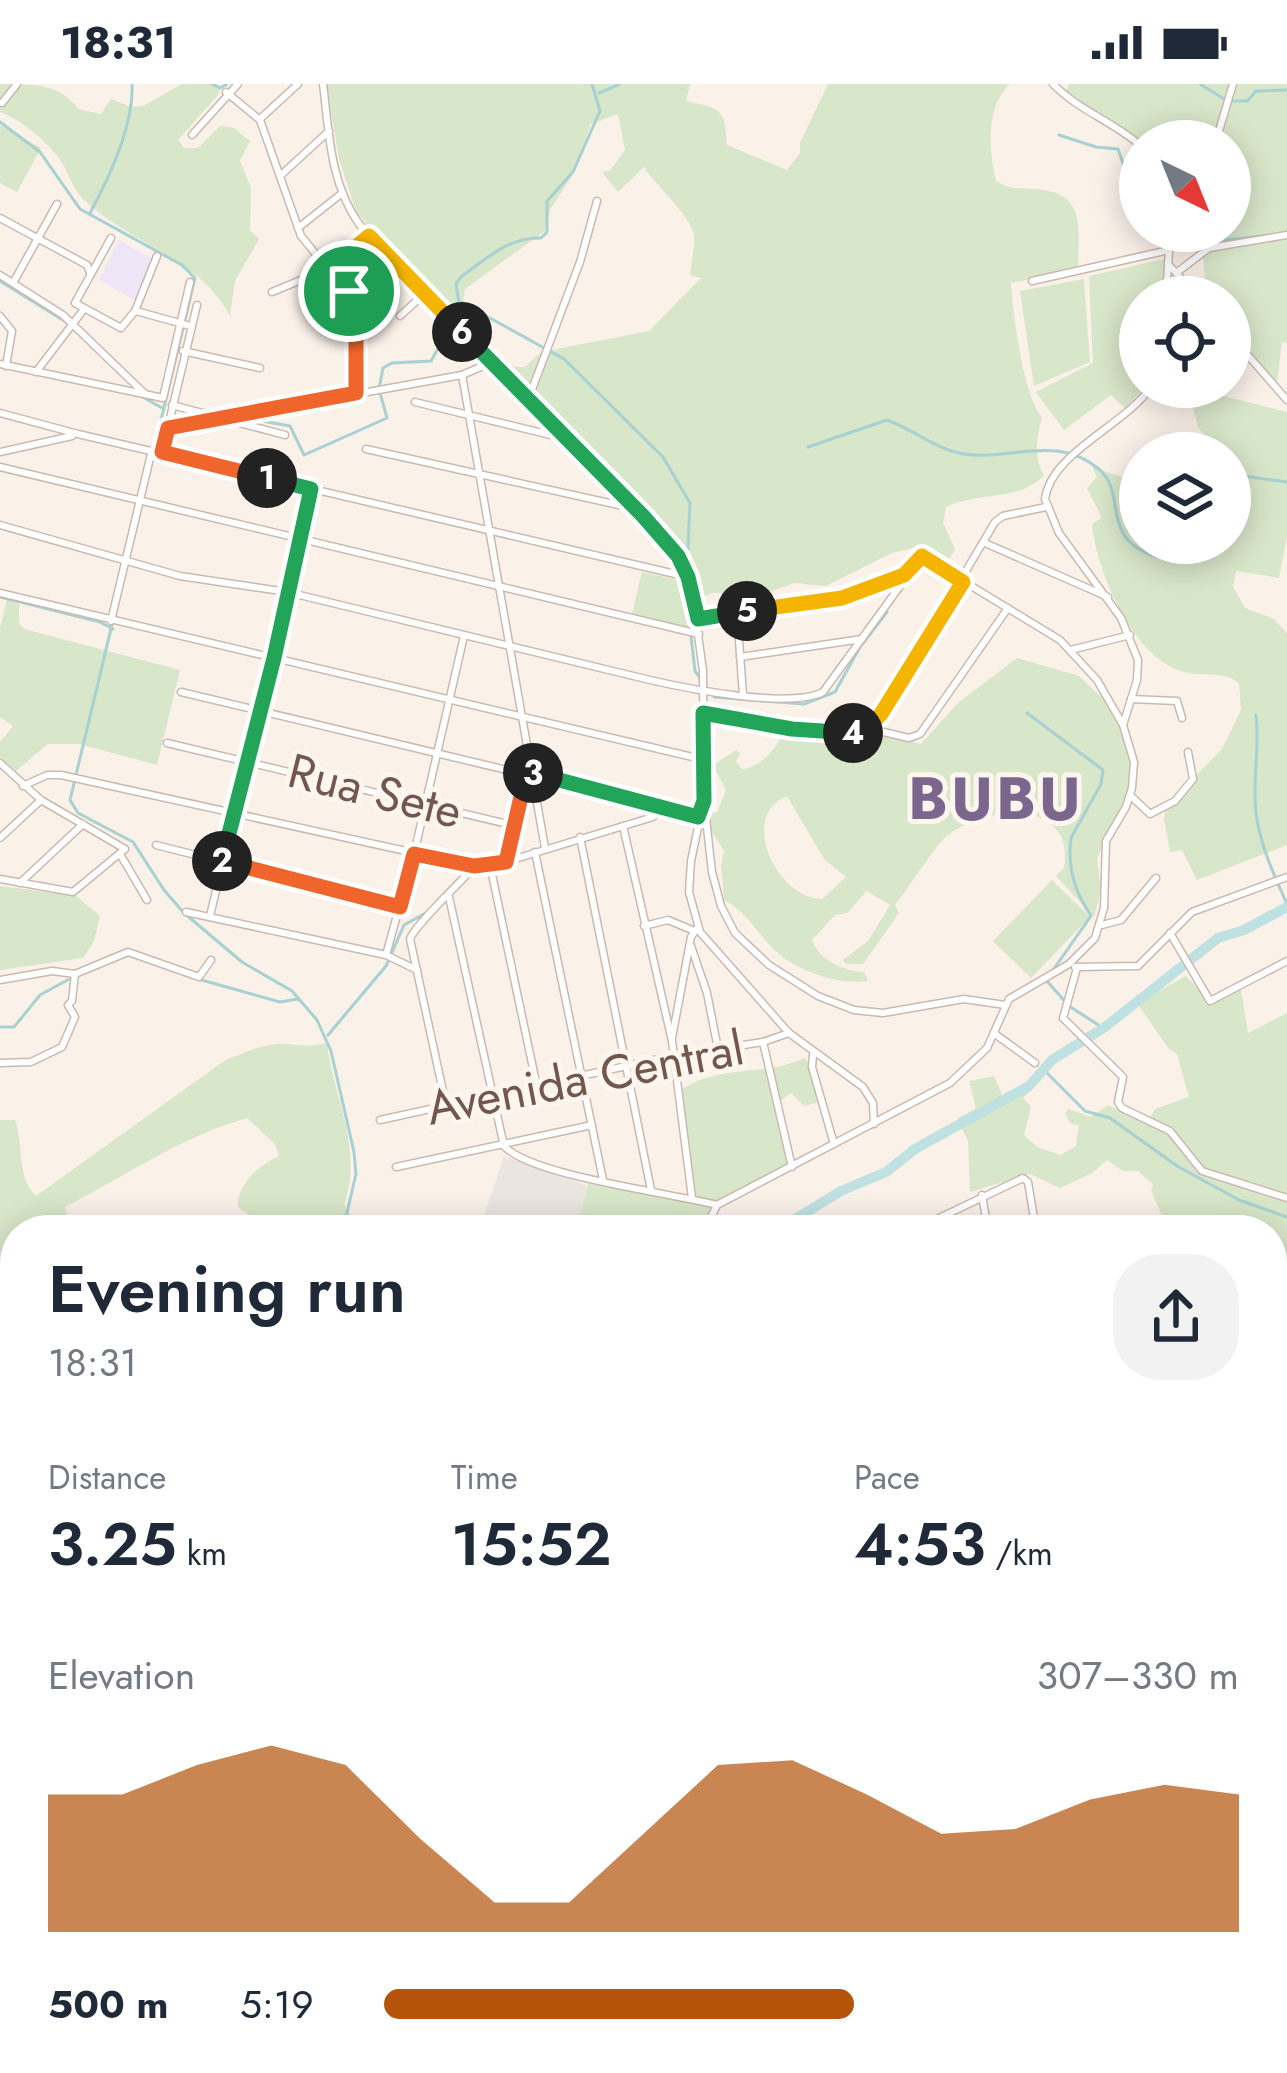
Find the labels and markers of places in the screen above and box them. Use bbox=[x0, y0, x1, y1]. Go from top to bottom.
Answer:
pin bbox=[298, 240, 400, 342]
pin: 6 bbox=[432, 302, 492, 362]
pin: 1 bbox=[237, 448, 297, 508]
pin: 5 bbox=[717, 581, 777, 641]
pin: 4 bbox=[823, 703, 883, 763]
pin: 3 bbox=[503, 743, 563, 803]
pin: 2 bbox=[192, 831, 252, 891]

